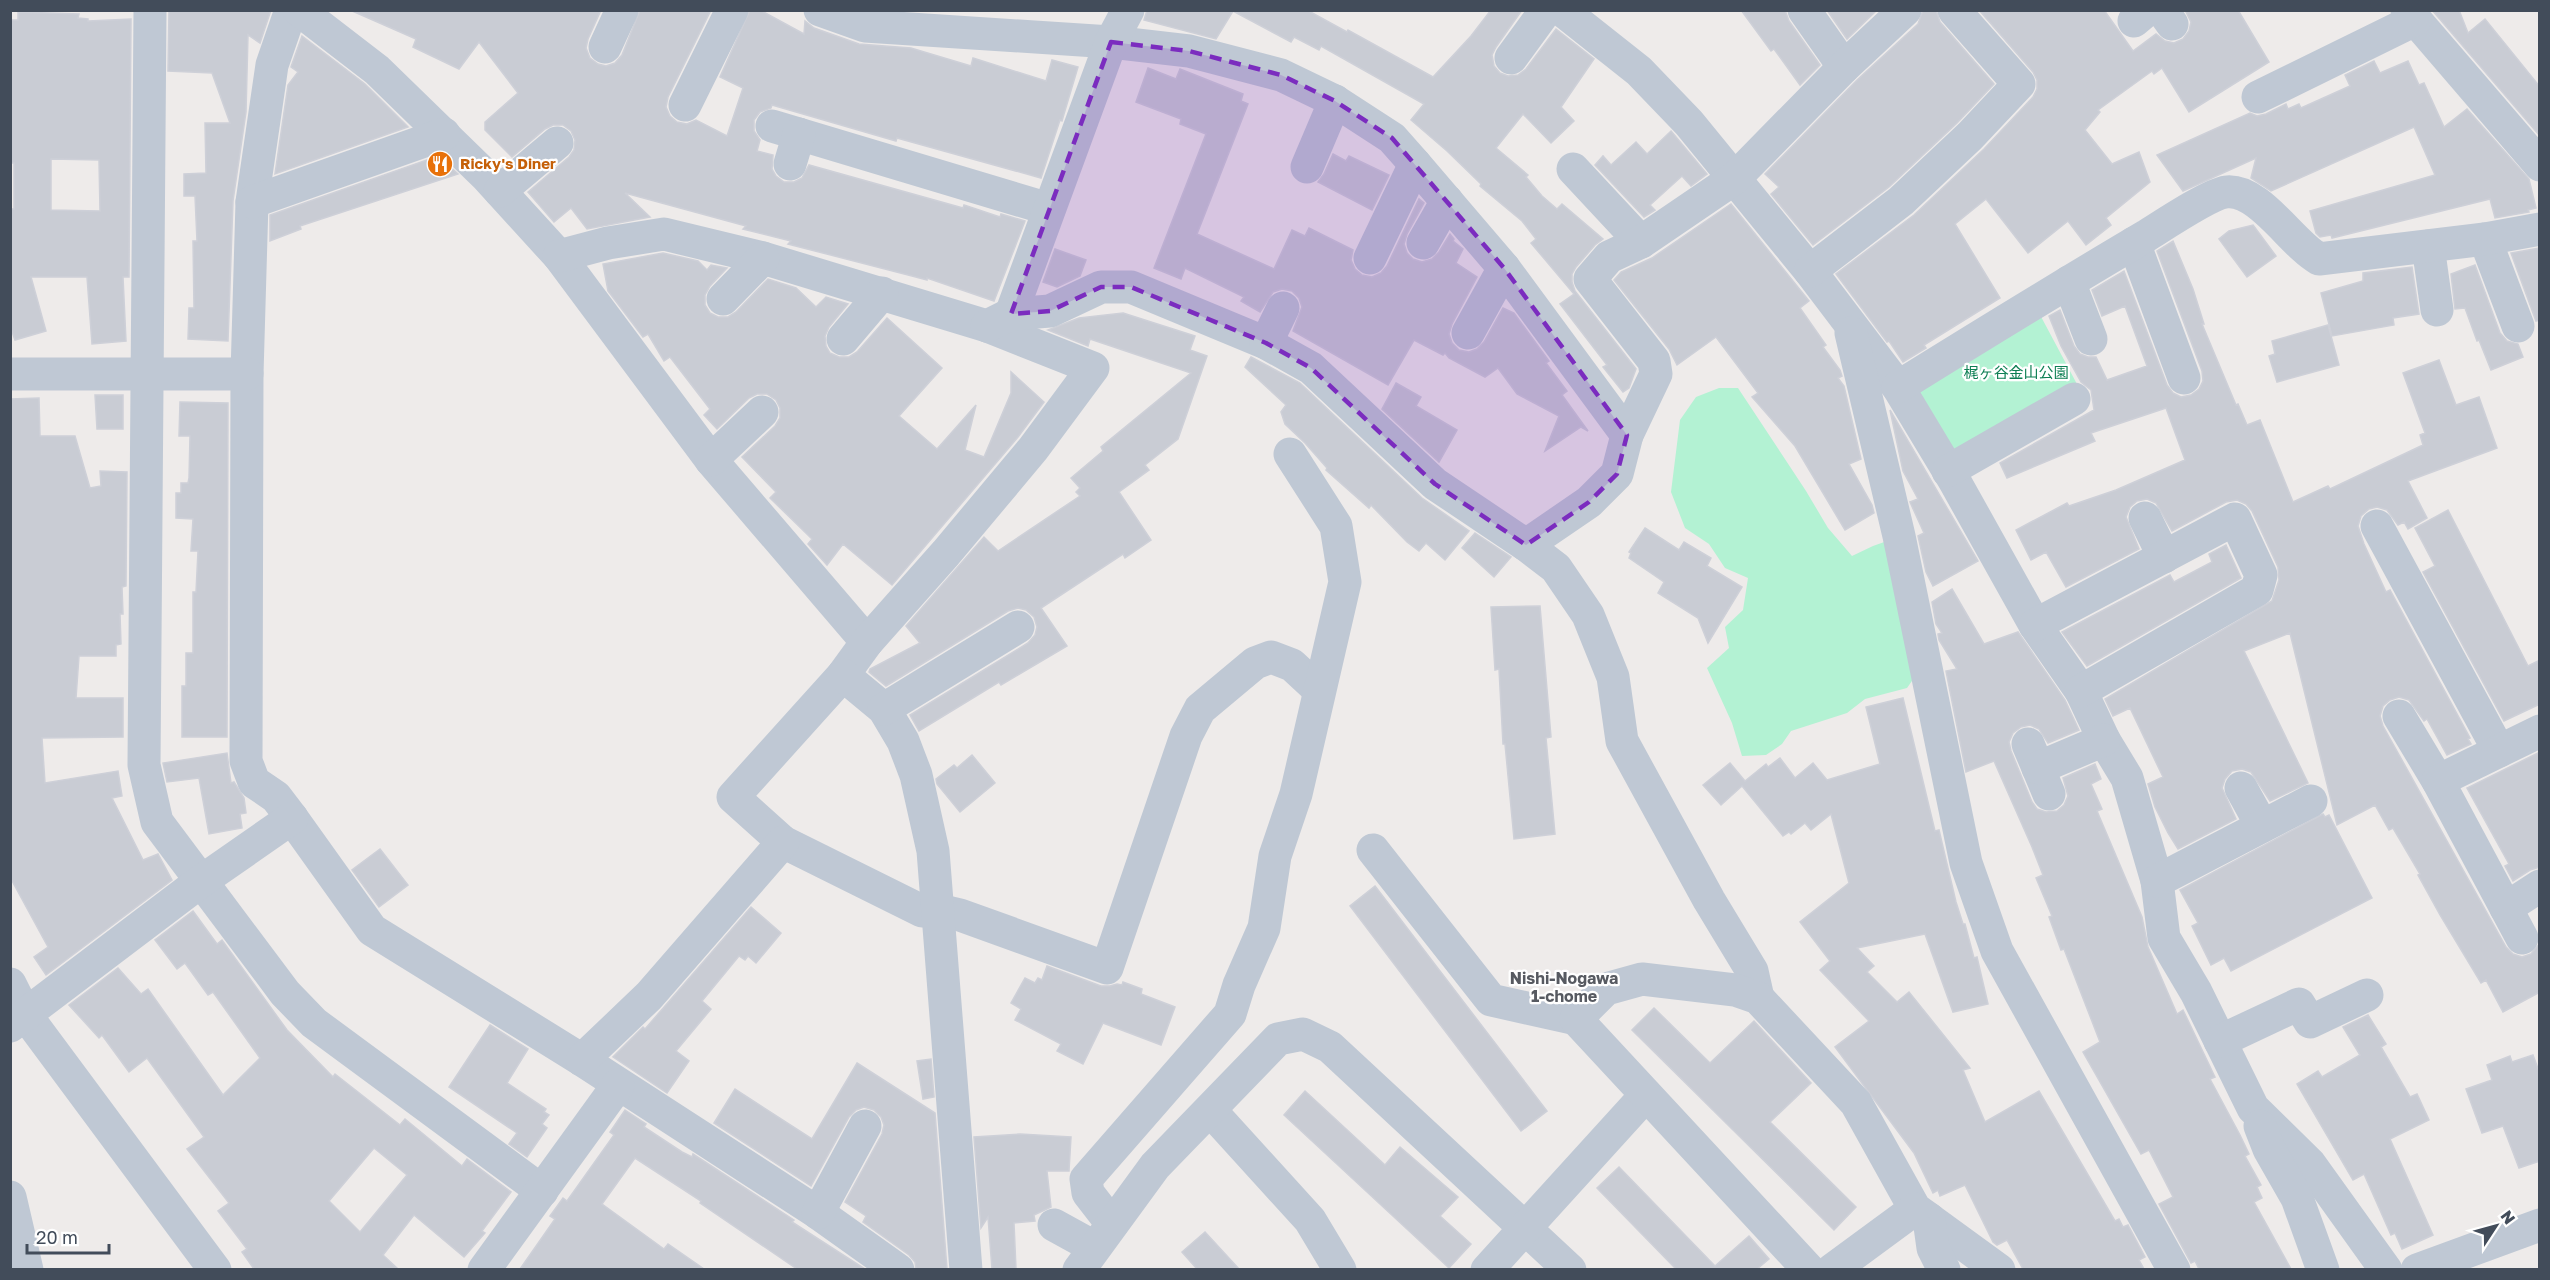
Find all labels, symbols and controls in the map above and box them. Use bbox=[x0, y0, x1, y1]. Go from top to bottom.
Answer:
restaurant icon: Ricky's Diner bbox=[425, 149, 455, 179]
place label: Ricky's Diner bbox=[460, 154, 556, 172]
park label: 梶ヶ谷金山公園 bbox=[1963, 363, 2069, 381]
district label: Nishi-Nogawa 1-chome bbox=[1510, 968, 1618, 1006]
north arrow bbox=[2466, 1196, 2526, 1256]
text: N bbox=[2496, 1206, 2520, 1228]
scale bar bbox=[27, 1217, 110, 1255]
text: 20 m bbox=[36, 1226, 78, 1248]

